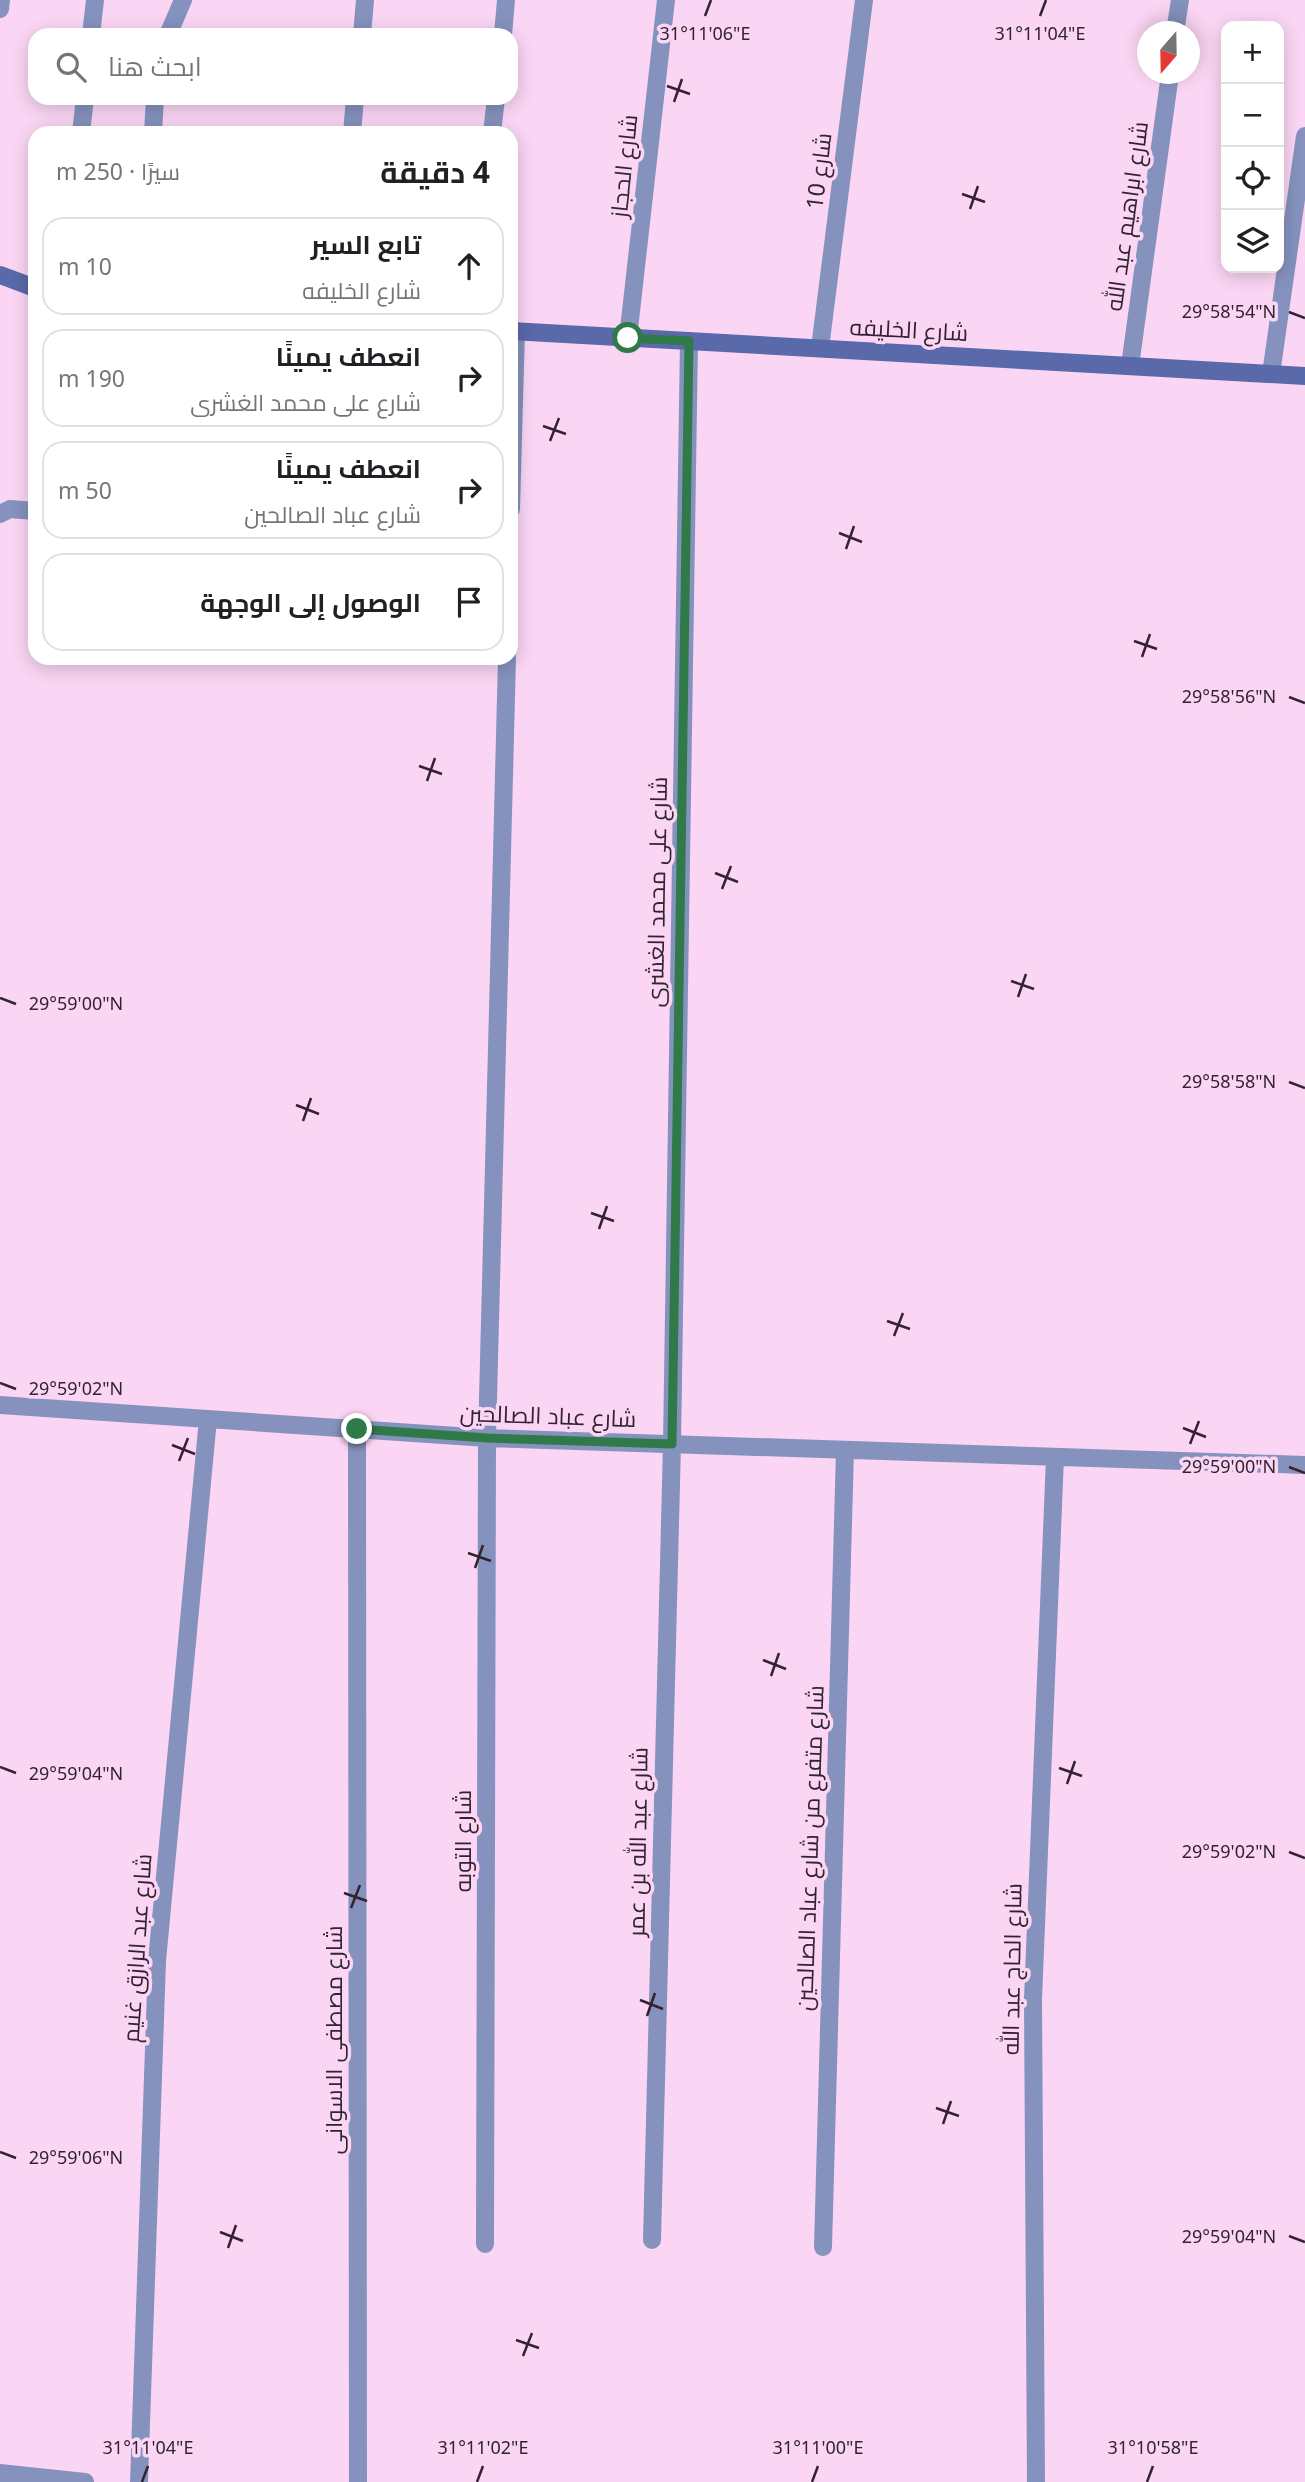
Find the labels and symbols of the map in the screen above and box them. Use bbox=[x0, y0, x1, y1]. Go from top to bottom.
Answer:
text: 31°11'06"E bbox=[660, 21, 750, 45]
text: 31°11'04"E bbox=[995, 21, 1085, 45]
north arrow bbox=[1137, 21, 1200, 84]
street label: شارع الحجاز bbox=[601, 113, 645, 221]
street label: شارع ابراهيم عبد الله bbox=[1097, 119, 1156, 313]
street label: شارع 10 bbox=[797, 131, 840, 211]
text: 29°58'54"N bbox=[1182, 299, 1276, 323]
street label: شارع الخليفه bbox=[849, 310, 969, 349]
route start bbox=[612, 322, 643, 353]
text: 29°58'56"N bbox=[1182, 684, 1276, 708]
street label: شارع على محمد الغشرى bbox=[638, 776, 675, 1008]
text: 29°59'00"N bbox=[29, 991, 123, 1015]
text: 29°58'58"N bbox=[1182, 1069, 1276, 1093]
text: 29°59'02"N bbox=[29, 1376, 123, 1400]
street label: شارع عباد الصالحين bbox=[459, 1396, 637, 1435]
route end bbox=[341, 1413, 372, 1444]
text: 29°59'00"N bbox=[1182, 1454, 1276, 1478]
street label: شارع متفرع من شارع عباد الصالحين bbox=[787, 1685, 832, 2011]
street label: شارع عبد الله بن عمر bbox=[619, 1747, 656, 1939]
text: 29°59'04"N bbox=[29, 1761, 123, 1785]
street label: شارع التوبه bbox=[446, 1790, 479, 1892]
text: 29°59'02"N bbox=[1182, 1839, 1276, 1863]
street label: شارع عبد الرازق غنيم bbox=[113, 1853, 160, 2043]
street label: شارع الحاج عبد الله bbox=[994, 1883, 1029, 2055]
street label: شارع مصطفى الاسوانى bbox=[317, 1925, 350, 2155]
text: 29°59'06"N bbox=[29, 2145, 123, 2169]
text: 29°59'04"N bbox=[1182, 2224, 1276, 2248]
text: 31°11'04"E bbox=[103, 2435, 193, 2459]
text: 31°11'02"E bbox=[438, 2435, 528, 2459]
text: 31°11'00"E bbox=[773, 2435, 863, 2459]
text: 31°10'58"E bbox=[1108, 2435, 1198, 2459]

